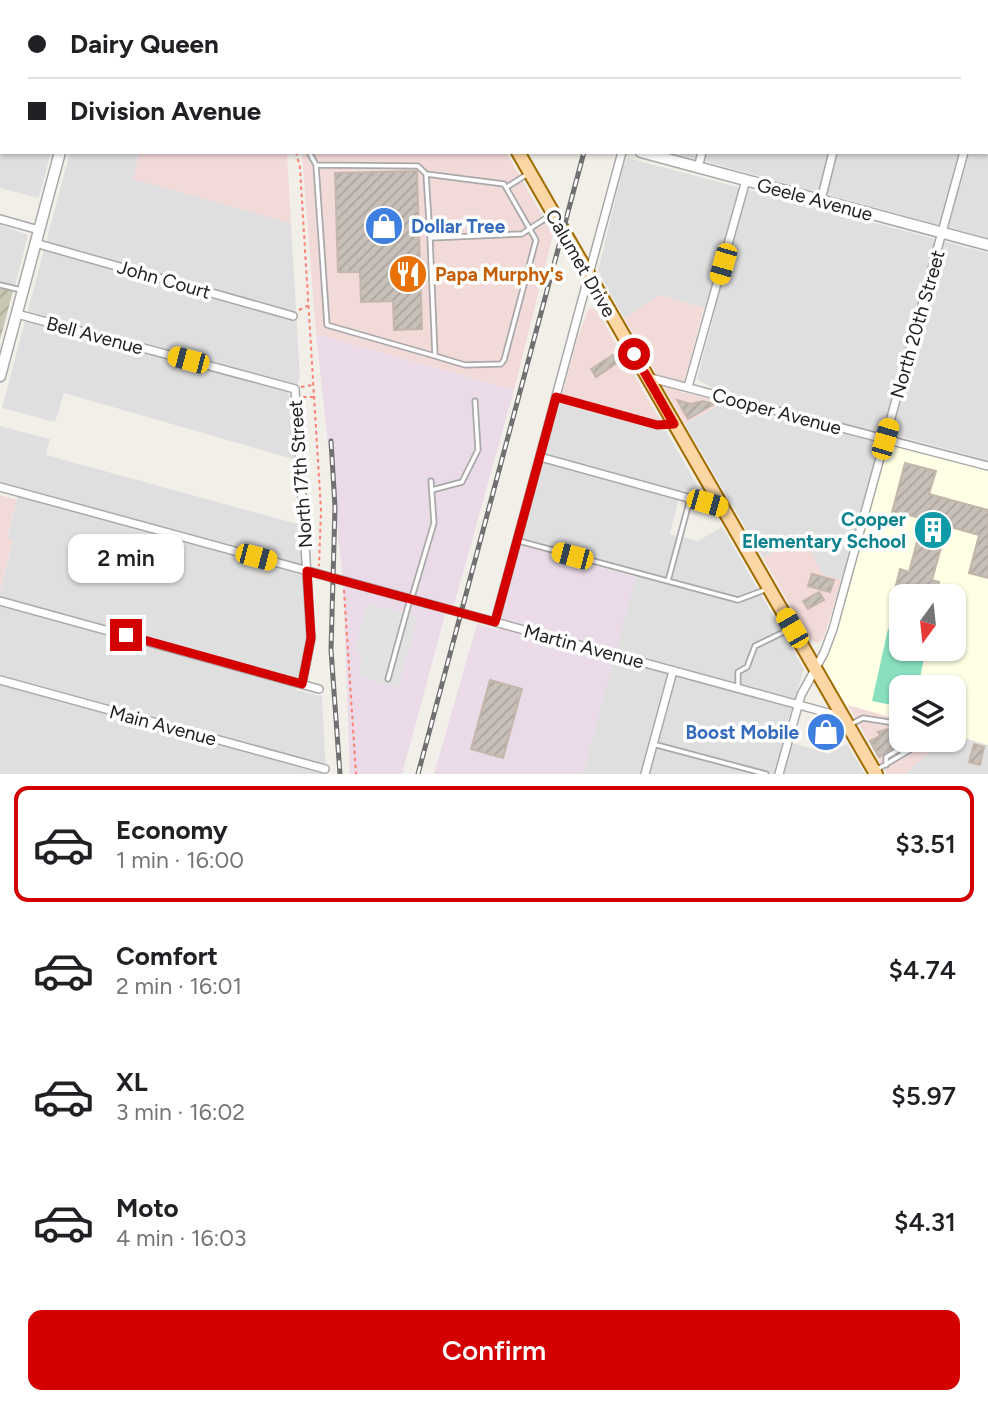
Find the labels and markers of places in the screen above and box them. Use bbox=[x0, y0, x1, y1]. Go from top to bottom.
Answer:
shop icon: Dollar Tree bbox=[363, 205, 405, 247]
place label: Dollar Tree bbox=[411, 215, 506, 238]
restaurant icon: Papa Murphy's bbox=[387, 253, 429, 295]
place label: Papa Murphy's bbox=[435, 263, 563, 286]
place label: Cooper Elementary School bbox=[742, 508, 906, 553]
building icon: Cooper Elementary School bbox=[912, 509, 954, 551]
shop icon: Boost Mobile bbox=[805, 711, 847, 753]
place label: Boost Mobile bbox=[685, 721, 799, 744]

